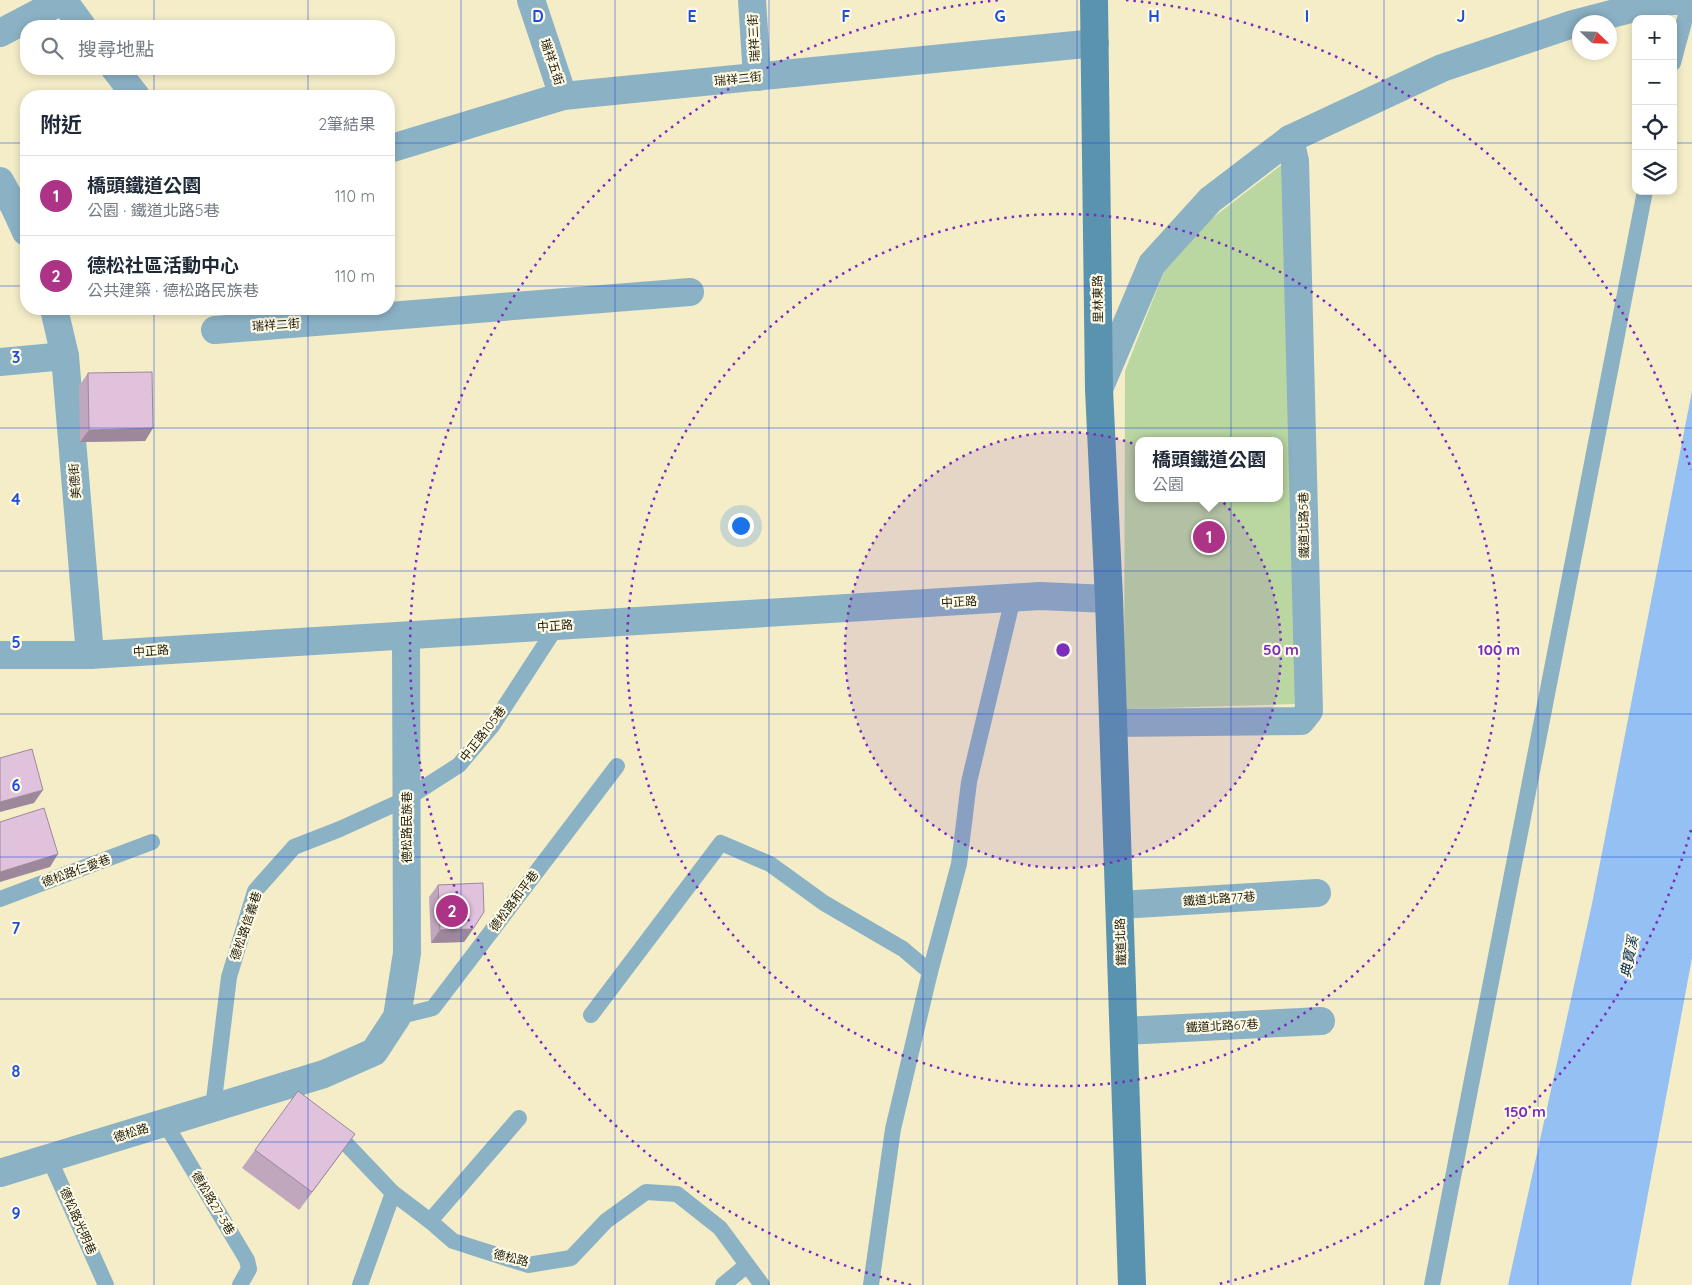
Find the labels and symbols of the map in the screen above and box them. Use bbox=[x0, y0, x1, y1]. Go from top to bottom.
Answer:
text: D bbox=[532, 6, 544, 26]
text: E bbox=[687, 6, 697, 26]
text: F bbox=[842, 6, 851, 26]
text: G bbox=[994, 6, 1006, 26]
text: H bbox=[1148, 6, 1160, 26]
text: I bbox=[1305, 6, 1309, 26]
text: J bbox=[1457, 6, 1465, 26]
street label: 瑞祥三街 bbox=[745, 14, 762, 62]
north arrow bbox=[1572, 15, 1617, 60]
street label: 瑞祥五街 bbox=[538, 37, 567, 87]
street label: 瑞祥二街 bbox=[713, 69, 763, 88]
street label: 里林東路 bbox=[1090, 275, 1105, 323]
street label: 瑞祥二街 bbox=[251, 315, 300, 334]
text: 3 bbox=[12, 347, 20, 367]
street label: 美德街 bbox=[65, 462, 84, 500]
text: 4 bbox=[11, 489, 21, 509]
street label: 鐵道北路5巷 bbox=[1295, 492, 1312, 558]
your location bbox=[728, 513, 754, 539]
pin: 1 bbox=[1193, 518, 1225, 556]
street label: 中正路 bbox=[941, 593, 977, 610]
street label: 中正路 bbox=[536, 617, 573, 634]
text: 5 bbox=[11, 632, 21, 652]
text: 50 m bbox=[1263, 640, 1299, 659]
text: 100 m bbox=[1478, 640, 1520, 659]
centre of rings bbox=[1054, 641, 1072, 659]
street label: 中正路 bbox=[132, 642, 169, 659]
street label: 中正路105巷 bbox=[456, 703, 509, 764]
text: 6 bbox=[12, 775, 21, 795]
street label: 德松路民族巷 bbox=[399, 791, 414, 863]
street label: 德松路仁愛巷 bbox=[39, 851, 112, 890]
street label: 德松路和平巷 bbox=[486, 867, 541, 934]
street label: 鐵道北路77巷 bbox=[1182, 888, 1256, 909]
street label: 德松路信義巷 bbox=[227, 889, 264, 962]
pin: 2 bbox=[436, 892, 468, 930]
text: 7 bbox=[12, 918, 21, 938]
street label: 鐵道北路 bbox=[1112, 918, 1129, 966]
water label: 典寶溪 bbox=[1616, 933, 1642, 979]
street label: 鐵道北路67巷 bbox=[1185, 1016, 1259, 1035]
text: 8 bbox=[12, 1061, 21, 1081]
text: 150 m bbox=[1504, 1102, 1546, 1121]
street label: 德松路 bbox=[111, 1120, 150, 1145]
street label: 德松路27-3巷 bbox=[189, 1168, 238, 1237]
street label: 德松路光明巷 bbox=[57, 1185, 100, 1257]
text: 9 bbox=[11, 1203, 21, 1223]
street label: 德松路 bbox=[492, 1246, 530, 1269]

